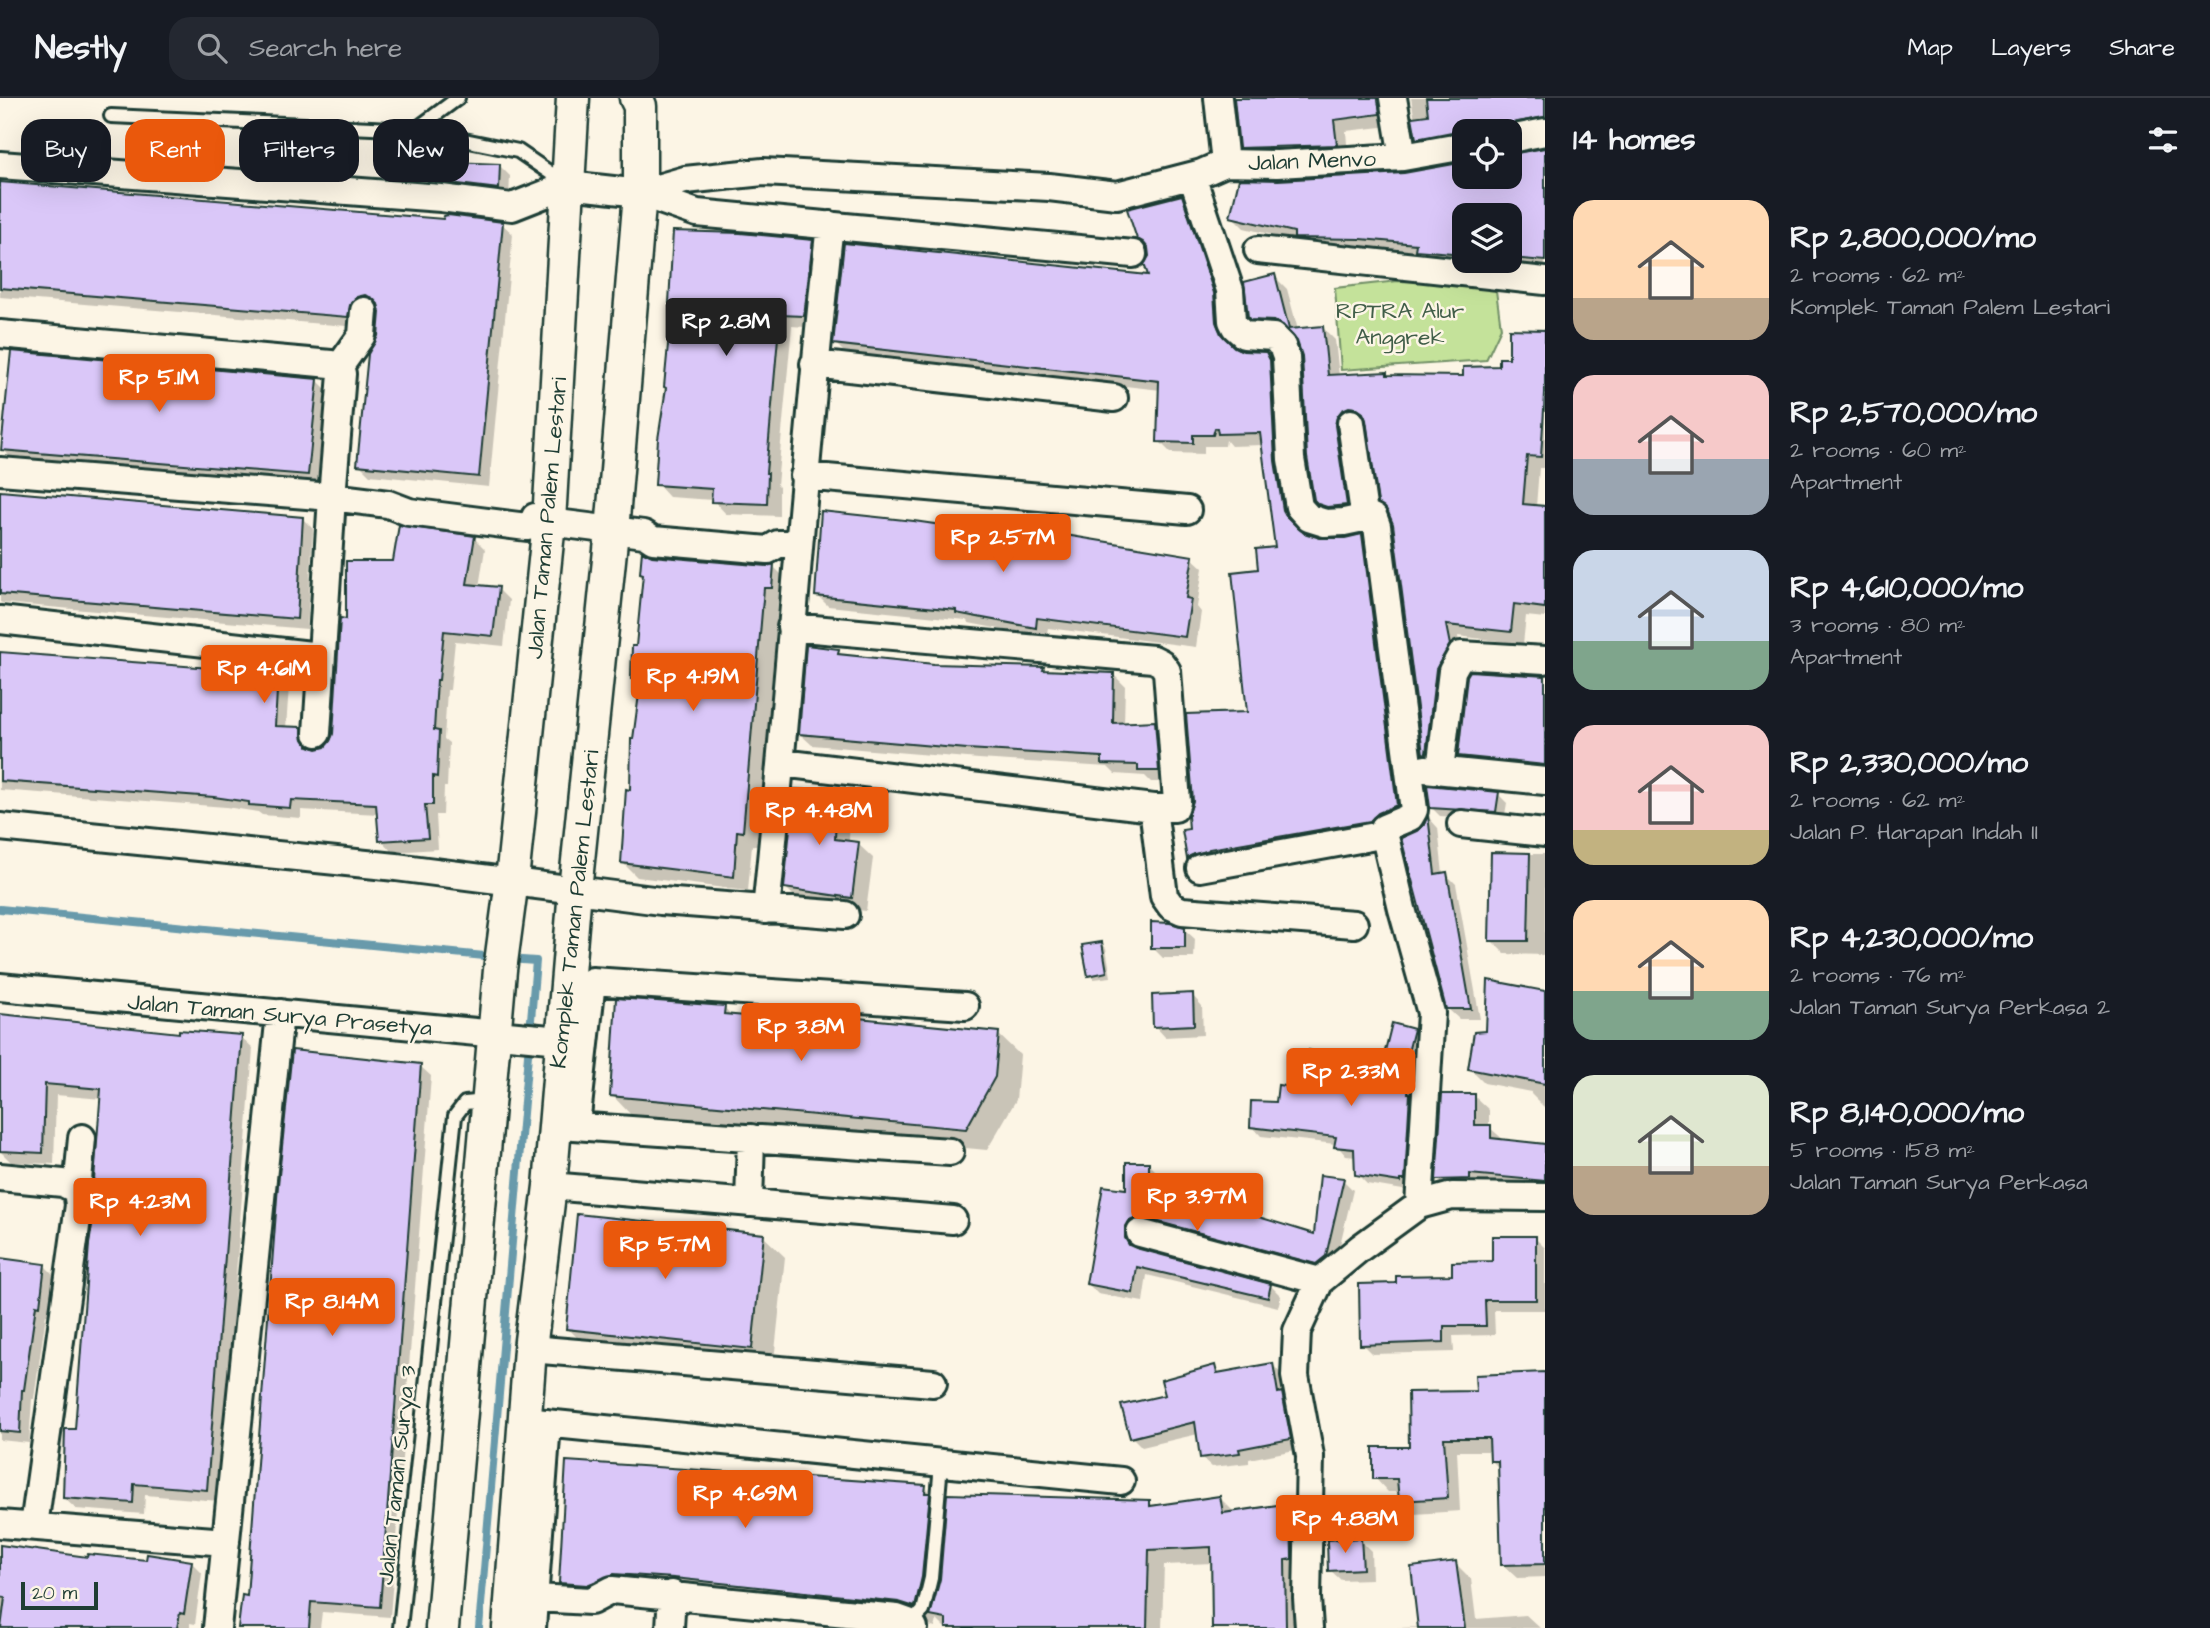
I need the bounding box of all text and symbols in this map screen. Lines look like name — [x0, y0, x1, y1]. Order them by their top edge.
search box — [169, 17, 659, 80]
text: Nestly — [35, 25, 127, 71]
icon: search — [193, 29, 231, 67]
text: Search here — [249, 30, 402, 66]
text: Map — [1908, 31, 1953, 65]
text: Layers — [1991, 31, 2071, 65]
text: Share — [2109, 31, 2175, 65]
chip: Buy — [21, 119, 111, 182]
chip: Rent — [125, 119, 225, 182]
chip: Filters — [239, 119, 359, 182]
chip: New — [373, 119, 469, 182]
map controls — [1452, 119, 1522, 273]
button: locate — [1452, 119, 1522, 189]
text: 14 homes — [1573, 119, 1696, 161]
icon: filters — [2144, 121, 2182, 159]
street label: Jalan Menvo — [1248, 143, 1376, 179]
button: layers — [1452, 203, 1522, 273]
text: Rp 2,800,000/mo — [1790, 217, 2036, 259]
icon: home — [1629, 228, 1713, 312]
text: 2 rooms · 62 m² — [1790, 259, 1965, 291]
text: Komplek Taman Palem Lestari — [1790, 291, 2110, 323]
park label: RPTRA Alur Anggrek — [1336, 295, 1465, 354]
pin: Rp 2.8M — [661, 299, 791, 358]
text: Rp 2.8M — [682, 305, 770, 337]
pin: Rp 5.1M — [94, 354, 224, 414]
text: Rp 5.1M — [119, 361, 199, 393]
street label: Jalan Taman Palem Lestari — [519, 375, 575, 660]
text: Rp 2,570,000/mo — [1790, 392, 2037, 434]
icon: home — [1629, 403, 1713, 487]
text: 2 rooms · 60 m² — [1790, 434, 1967, 466]
text: Apartment — [1790, 466, 1902, 498]
pin: Rp 2.57M — [931, 514, 1075, 574]
text: Rp 2.57M — [951, 521, 1055, 553]
text: Rp 4,610,000/mo — [1790, 567, 2023, 609]
icon: home — [1629, 578, 1713, 662]
text: 3 rooms · 80 m² — [1790, 609, 1966, 641]
text: Apartment — [1790, 641, 1902, 673]
pin: Rp 4.61M — [192, 646, 336, 705]
text: Rp 4.61M — [217, 652, 311, 684]
pin: Rp 4.19M — [621, 654, 765, 713]
text: Rp 4.19M — [647, 660, 739, 692]
text: Rp 2,330,000/mo — [1790, 742, 2028, 784]
street label: Komplek Taman Palem Lestari — [542, 748, 608, 1070]
icon: home — [1629, 753, 1713, 837]
text: 2 rooms · 62 m² — [1790, 784, 1965, 816]
pin: Rp 4.48M — [747, 788, 891, 847]
text: Rp 4.48M — [766, 794, 872, 826]
text: Jalan P. Harapan Indah II — [1790, 816, 2038, 848]
text: Rp 4,230,000/mo — [1790, 917, 2033, 959]
icon: home — [1629, 928, 1713, 1012]
text: 2 rooms · 76 m² — [1790, 959, 1966, 991]
street label: Jalan Taman Surya Prasetya — [126, 986, 434, 1045]
text: Jalan Taman Surya Perkasa 2 — [1790, 991, 2110, 1023]
pin: Rp 3.8M — [736, 1004, 866, 1063]
text: Rp 3.8M — [757, 1010, 845, 1042]
pin: Rp 2.33M — [1279, 1048, 1423, 1108]
text: Rp 2.33M — [1302, 1055, 1400, 1087]
text: Rp 8,140,000/mo — [1790, 1092, 2024, 1134]
icon: home — [1629, 1103, 1713, 1187]
text: 5 rooms · 158 m² — [1790, 1134, 1975, 1166]
text: Jalan Taman Surya Perkasa — [1790, 1166, 2088, 1198]
pin: Rp 3.97M — [1125, 1174, 1269, 1233]
pin: Rp 4.23M — [68, 1178, 212, 1238]
text: Rp 3.97M — [1147, 1180, 1247, 1212]
text: Rp 4.23M — [89, 1185, 191, 1217]
pin: Rp 5.7M — [600, 1222, 730, 1281]
text: Rp 5.7M — [619, 1228, 711, 1260]
pin: Rp 8.14M — [260, 1278, 404, 1338]
text: Rp 8.14M — [285, 1285, 379, 1317]
street label: Jalan Taman Surya 3 — [370, 1363, 425, 1587]
pin: Rp 4.69M — [673, 1470, 817, 1530]
text: Rp 4.69M — [693, 1477, 797, 1509]
pin: Rp 4.88M — [1273, 1496, 1417, 1555]
text: Rp 4.88M — [1292, 1502, 1398, 1534]
scale bar — [21, 1579, 98, 1611]
text: 20 m — [32, 1580, 77, 1607]

